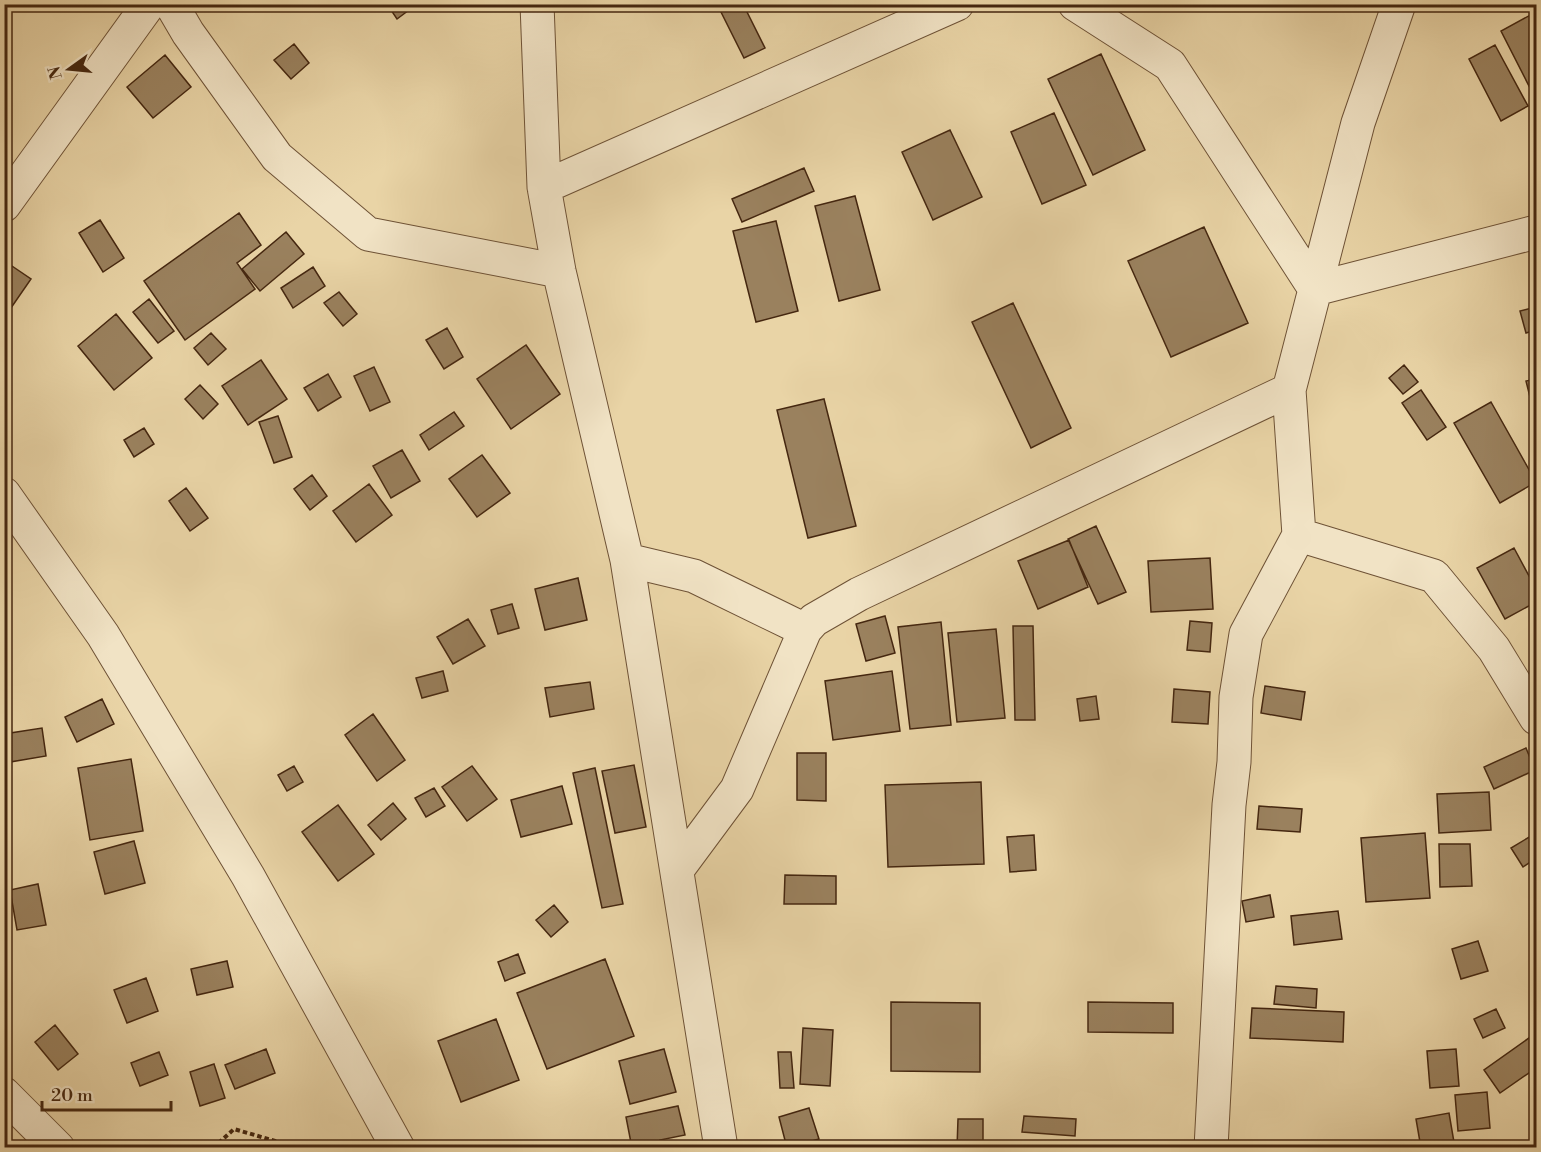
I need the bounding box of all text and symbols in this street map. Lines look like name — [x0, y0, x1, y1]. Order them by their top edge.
north arrow — [39, 39, 99, 99]
text: N — [44, 64, 67, 81]
scale bar — [42, 1074, 171, 1112]
text: 20 m — [51, 1084, 93, 1107]

